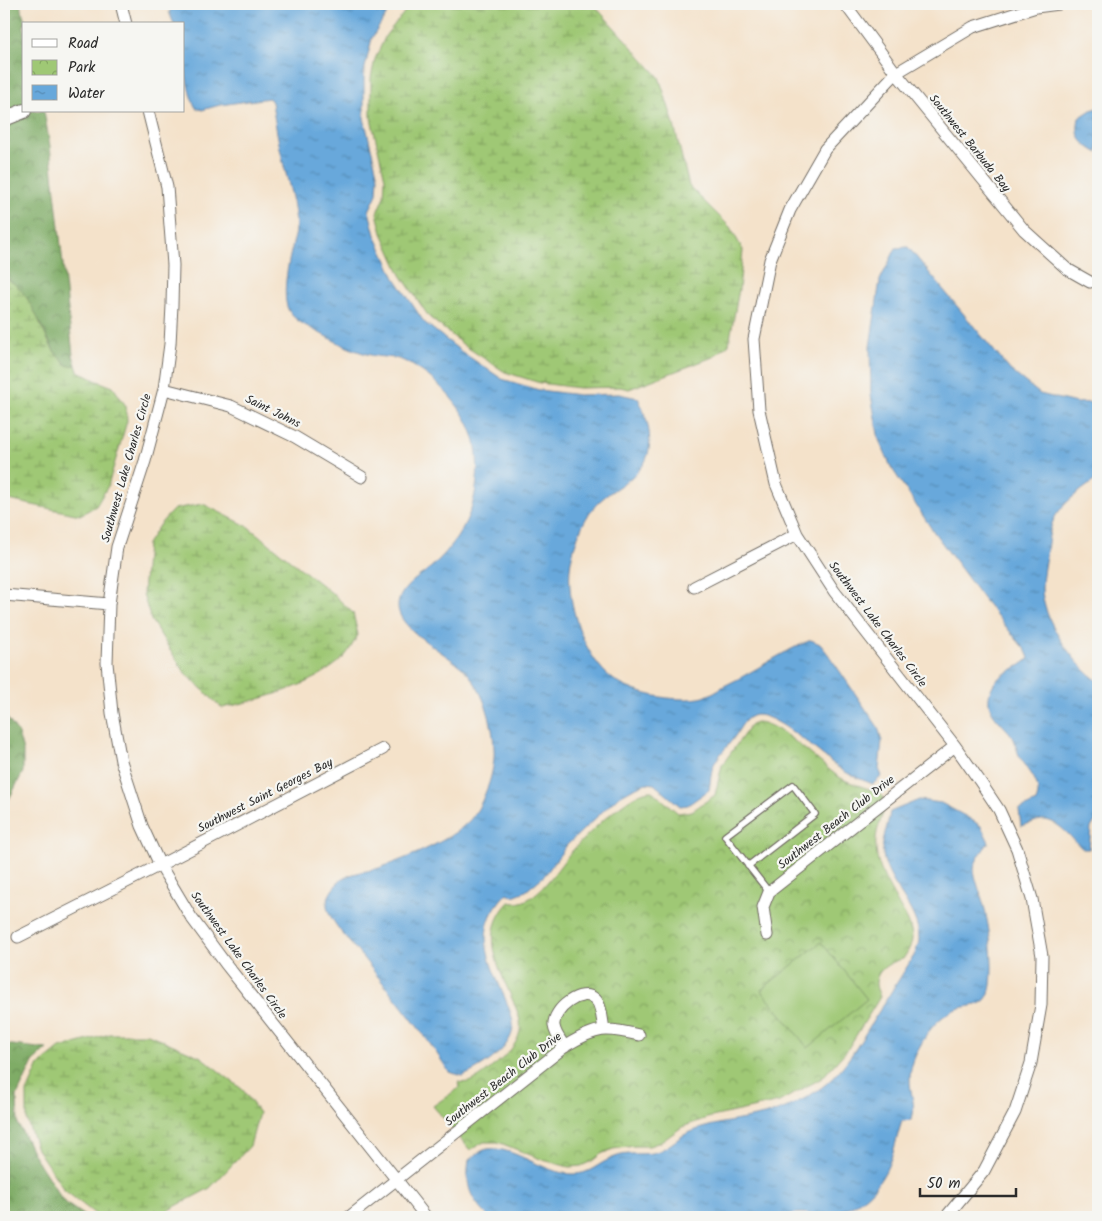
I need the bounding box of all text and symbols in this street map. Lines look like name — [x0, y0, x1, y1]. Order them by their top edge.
legend — [22, 22, 185, 112]
text: Road — [68, 32, 99, 56]
text: Park — [68, 56, 96, 80]
text: Water — [68, 82, 105, 106]
street label: Southwest Barbuda Bay — [924, 90, 1015, 197]
street label: Saint Johns — [242, 390, 304, 433]
street label: Southwest Lake Charles Circle — [96, 391, 157, 545]
street label: Southwest Lake Charles Circle — [824, 557, 932, 692]
street label: Southwest Saint Georges Bay — [194, 753, 336, 838]
street label: Southwest Beach Club Drive — [774, 770, 899, 874]
street label: Southwest Lake Charles Circle — [186, 887, 292, 1024]
street label: Southwest Beach Club Drive — [441, 1027, 566, 1131]
scale bar — [920, 1166, 1016, 1198]
text: 50 m — [927, 1172, 961, 1196]

